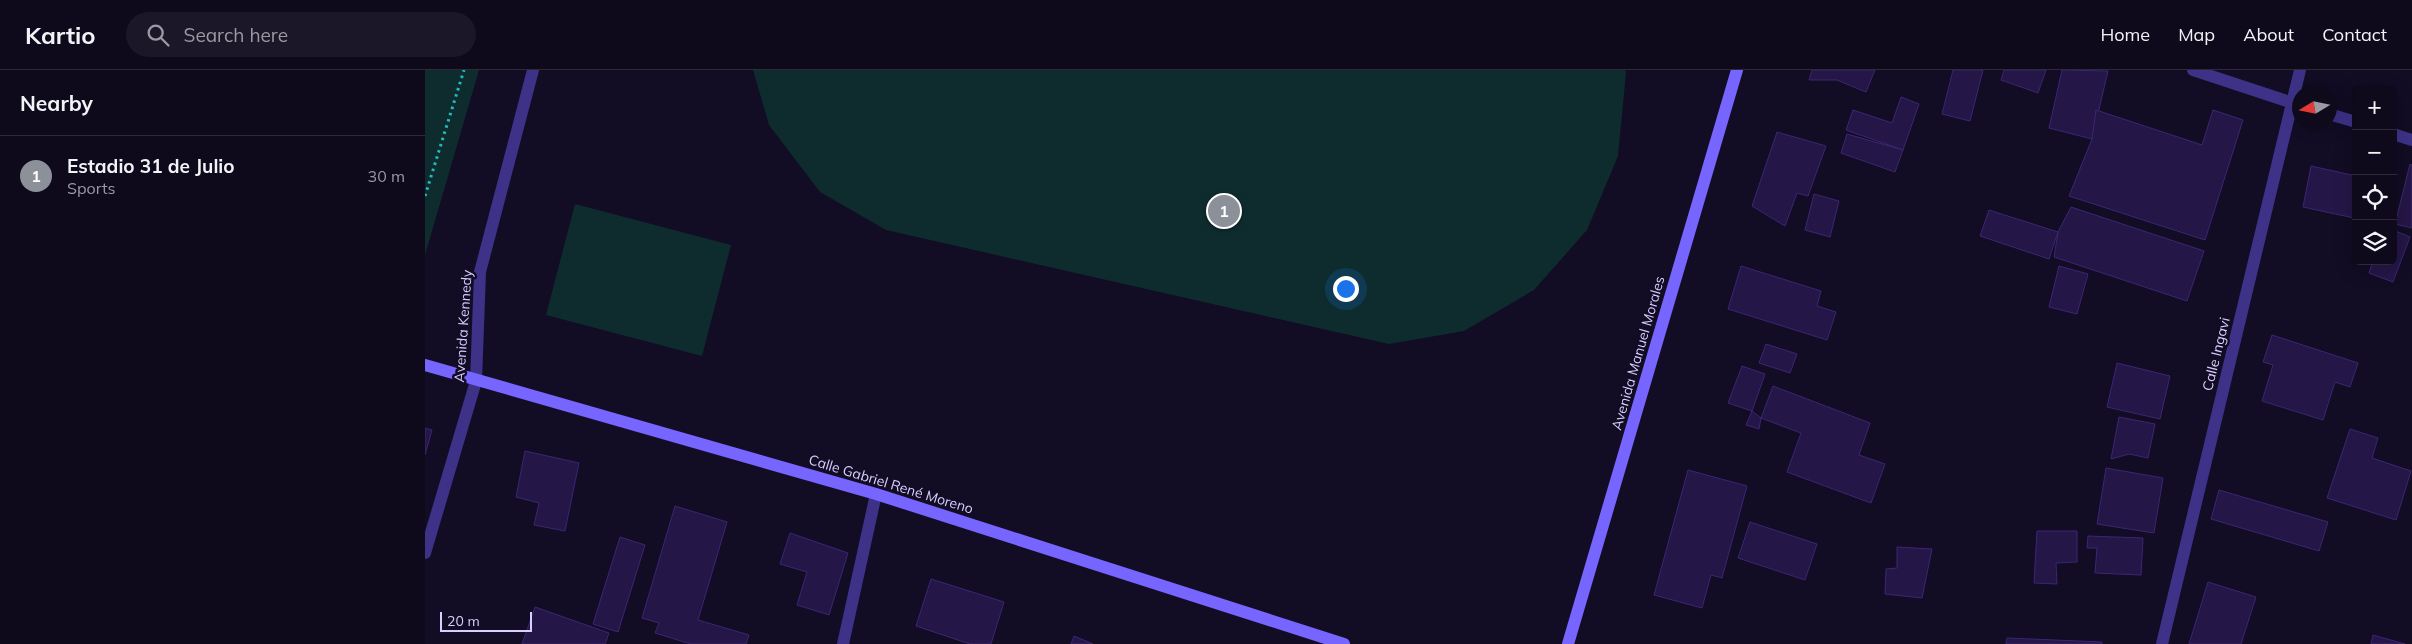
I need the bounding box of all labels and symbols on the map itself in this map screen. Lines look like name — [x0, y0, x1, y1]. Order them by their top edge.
north arrow — [2292, 85, 2337, 130]
pin: 1 — [1208, 192, 1240, 230]
street label: Avenida Kennedy — [450, 268, 476, 383]
street label: Avenida Manuel Morales — [1607, 274, 1669, 432]
your location — [1333, 276, 1359, 302]
street label: Calle Ingavi — [2198, 315, 2234, 393]
street label: Calle Gabriel René Moreno — [807, 450, 975, 518]
scale bar — [440, 609, 533, 632]

